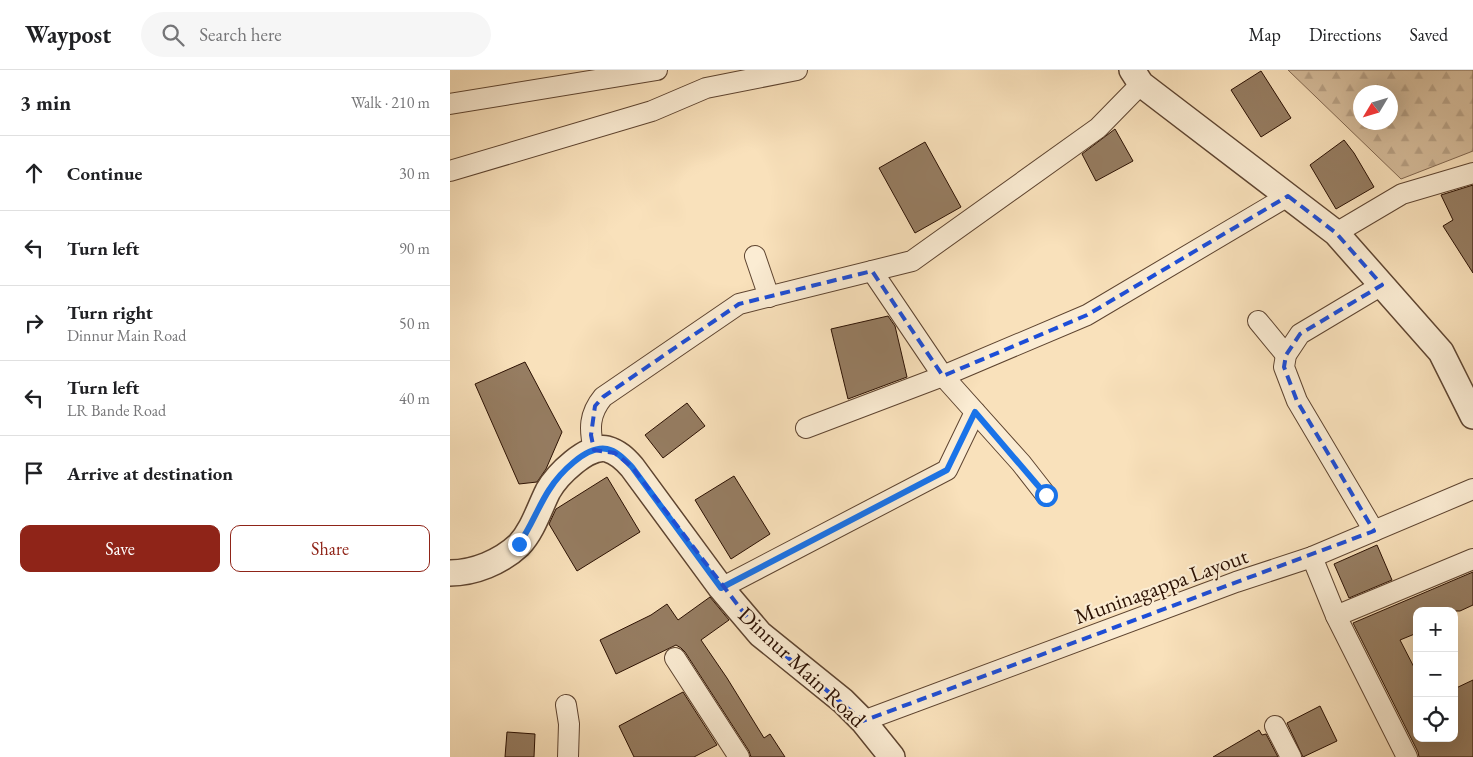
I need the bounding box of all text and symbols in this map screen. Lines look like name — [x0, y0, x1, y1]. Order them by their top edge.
search box — [141, 12, 491, 57]
text: Waypost — [25, 19, 111, 50]
icon: search — [159, 21, 187, 49]
text: Search here — [199, 22, 282, 47]
text: Map — [1249, 23, 1281, 46]
text: Directions — [1309, 23, 1381, 46]
text: Saved — [1409, 23, 1448, 46]
north arrow — [1353, 85, 1398, 130]
text: 3 min — [20, 89, 71, 116]
text: Walk · 210 m — [351, 92, 430, 113]
icon: ahead — [20, 159, 48, 187]
text: Continue — [67, 161, 142, 186]
text: 30 m — [399, 163, 430, 184]
icon: left — [20, 234, 48, 262]
text: Turn left — [67, 236, 139, 261]
text: 90 m — [399, 238, 430, 259]
text: Turn right — [67, 300, 153, 325]
icon: right — [20, 309, 48, 337]
text: 50 m — [399, 313, 430, 334]
text: Dinnur Main Road — [67, 325, 186, 346]
text: Turn left — [67, 375, 139, 400]
icon: left — [20, 384, 48, 412]
text: 40 m — [399, 388, 430, 409]
text: LR Bande Road — [67, 400, 166, 421]
icon: arrive — [20, 459, 48, 487]
text: Arrive at destination — [67, 461, 233, 486]
route start — [1035, 484, 1058, 507]
button: Save — [20, 525, 220, 572]
button: Share — [230, 525, 430, 572]
route end — [508, 533, 531, 556]
street label: Muninagappa Layout — [1070, 541, 1252, 631]
street label: Dinnur Main Road — [732, 600, 873, 734]
map controls — [1413, 607, 1458, 742]
button: + — [1413, 607, 1458, 652]
button: − — [1413, 652, 1458, 697]
button: locate — [1413, 697, 1458, 742]

